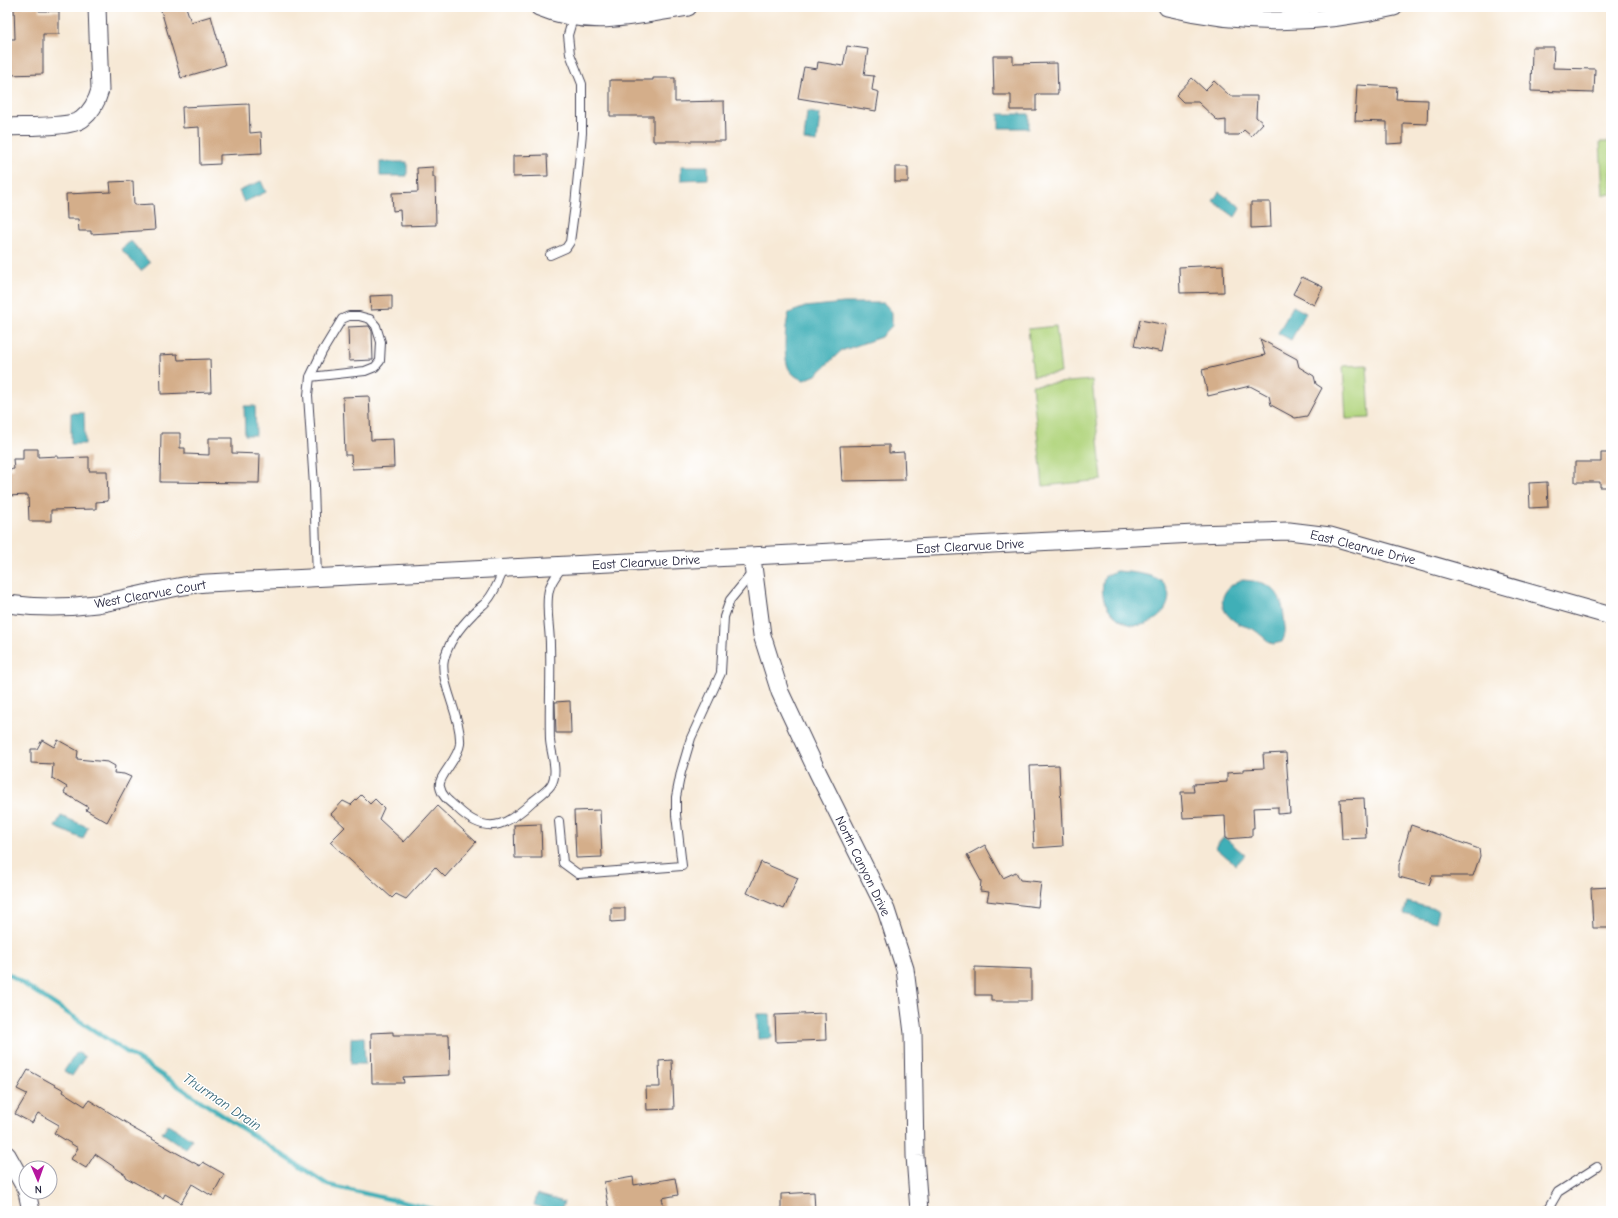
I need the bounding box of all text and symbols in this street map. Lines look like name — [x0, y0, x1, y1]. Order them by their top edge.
street label: East Clearvue Drive — [1309, 527, 1418, 567]
street label: East Clearvue Drive — [916, 536, 1025, 556]
street label: East Clearvue Drive — [592, 552, 701, 572]
street label: West Clearvue Court — [93, 577, 208, 611]
street label: North Canyon Drive — [832, 814, 894, 919]
water label: Thurman Drain — [180, 1070, 265, 1135]
north arrow — [18, 1160, 58, 1200]
text: N — [35, 1183, 42, 1196]

